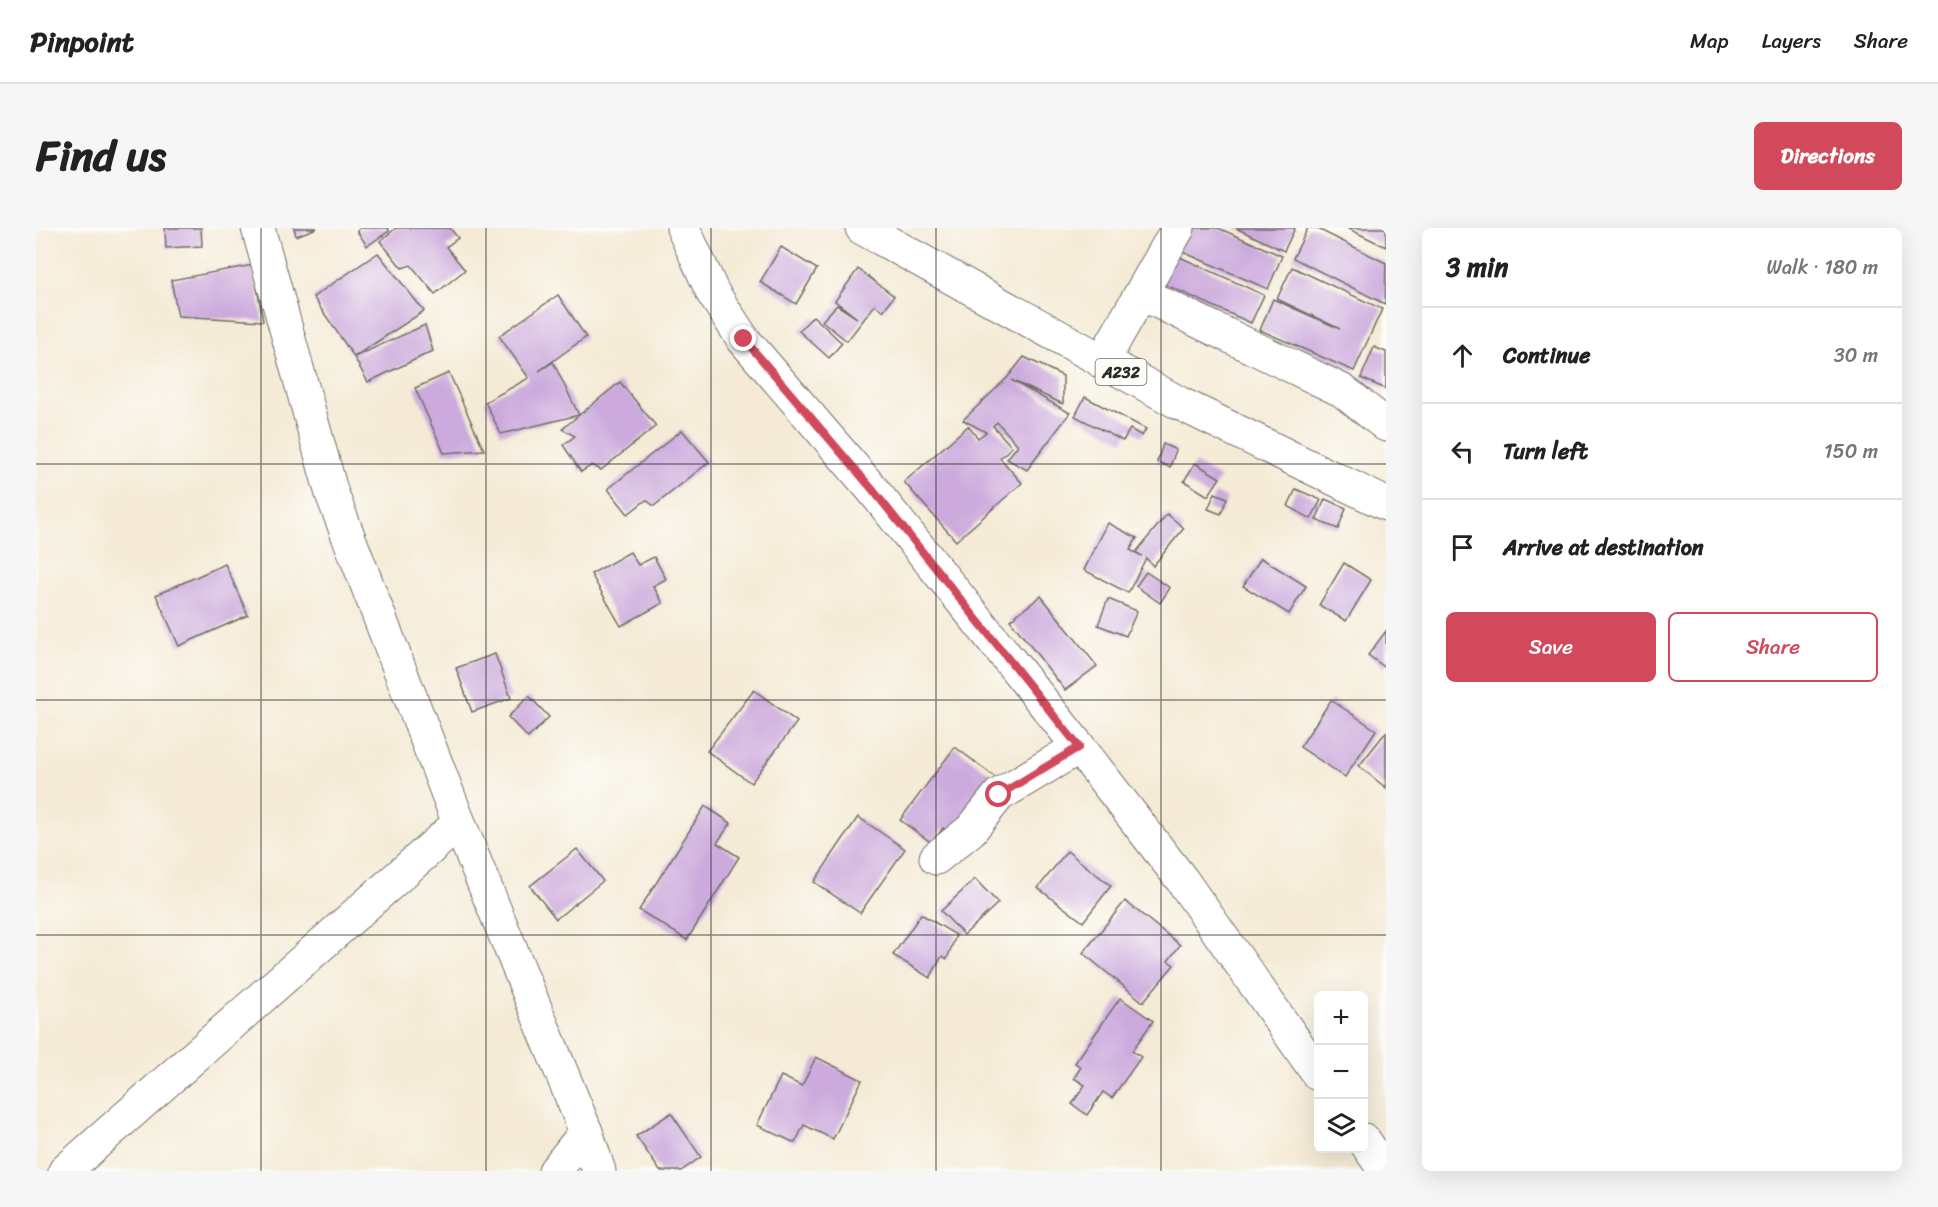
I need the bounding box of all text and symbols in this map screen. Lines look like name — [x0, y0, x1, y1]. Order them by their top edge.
text: Pinpoint — [30, 17, 134, 66]
text: Map — [1690, 22, 1729, 60]
text: Layers — [1762, 22, 1821, 60]
text: Share — [1854, 22, 1908, 60]
text: Find us — [36, 119, 166, 193]
button: Directions — [1754, 122, 1902, 190]
text: 3 min — [1446, 244, 1508, 290]
text: Walk · 180 m — [1767, 250, 1878, 285]
route end — [730, 325, 756, 351]
text: Continue — [1503, 336, 1591, 375]
text: 30 m — [1834, 338, 1878, 373]
icon: ahead — [1446, 339, 1479, 372]
road number: A232 — [1096, 359, 1146, 385]
text: Turn left — [1503, 432, 1588, 471]
text: 150 m — [1824, 434, 1878, 469]
icon: left — [1446, 435, 1479, 468]
text: Arrive at destination — [1503, 528, 1704, 567]
icon: arrive — [1446, 531, 1479, 564]
button: Save — [1446, 612, 1656, 682]
button: Share — [1668, 612, 1878, 682]
route start — [985, 781, 1011, 807]
map controls — [1314, 991, 1368, 1153]
button: + — [1314, 991, 1368, 1045]
button: − — [1314, 1045, 1368, 1099]
button: layers — [1314, 1099, 1368, 1153]

